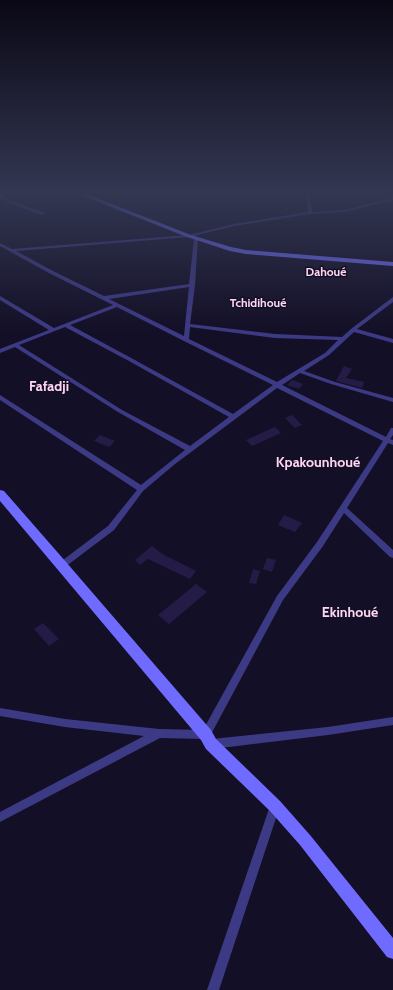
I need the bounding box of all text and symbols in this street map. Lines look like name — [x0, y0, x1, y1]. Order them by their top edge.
district label: Dahoué — [306, 265, 346, 279]
district label: Tchidihoué — [230, 296, 286, 310]
district label: Fafadji — [29, 379, 69, 395]
district label: Kpakounhoué — [276, 455, 360, 471]
district label: Ekinhoué — [322, 605, 378, 621]

